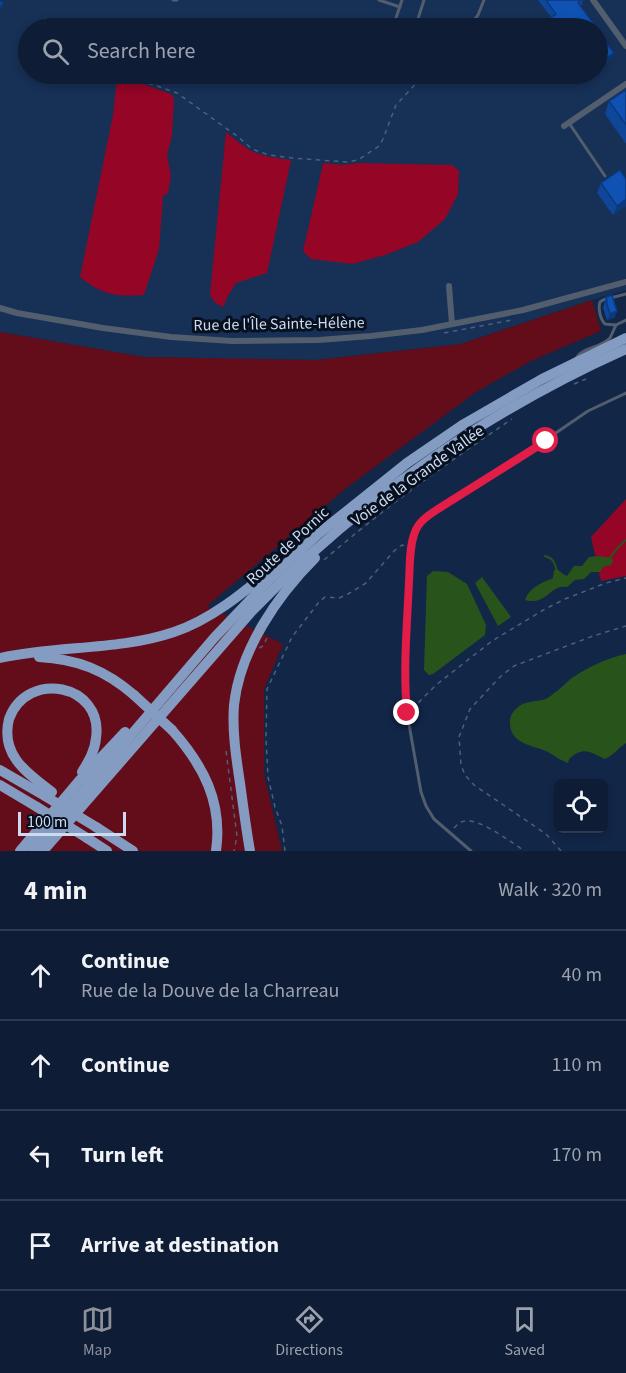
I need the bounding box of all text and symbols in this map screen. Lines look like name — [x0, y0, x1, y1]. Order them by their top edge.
search box — [18, 18, 608, 84]
icon: search — [39, 35, 72, 68]
text: Search here — [87, 35, 195, 67]
street label: Rue de l'Île Sainte-Hélène — [193, 312, 365, 336]
street label: Voie de la Grande Vallée — [347, 420, 488, 531]
route start — [532, 427, 558, 453]
street label: Route de Pornic — [242, 502, 334, 590]
route end — [393, 699, 419, 725]
map controls — [554, 779, 608, 833]
button: locate — [554, 779, 608, 833]
scale bar — [18, 809, 126, 836]
text: 100 m — [27, 811, 67, 833]
text: 4 min — [24, 872, 87, 909]
text: Walk · 320 m — [498, 876, 602, 904]
text: Continue — [81, 945, 170, 977]
icon: ahead — [24, 959, 57, 992]
text: 40 m — [562, 961, 602, 989]
text: Rue de la Douve de la Charreau — [81, 977, 339, 1005]
icon: ahead — [24, 1049, 57, 1082]
text: Continue — [81, 1049, 170, 1081]
text: 110 m — [552, 1051, 602, 1079]
icon: left — [24, 1139, 57, 1172]
text: Turn left — [81, 1139, 163, 1171]
text: 170 m — [552, 1141, 602, 1169]
icon: arrive — [24, 1229, 57, 1262]
text: Arrive at destination — [81, 1229, 279, 1261]
tab: Map — [81, 1303, 114, 1361]
tab: Directions — [275, 1303, 343, 1361]
tab: Saved — [504, 1303, 545, 1361]

